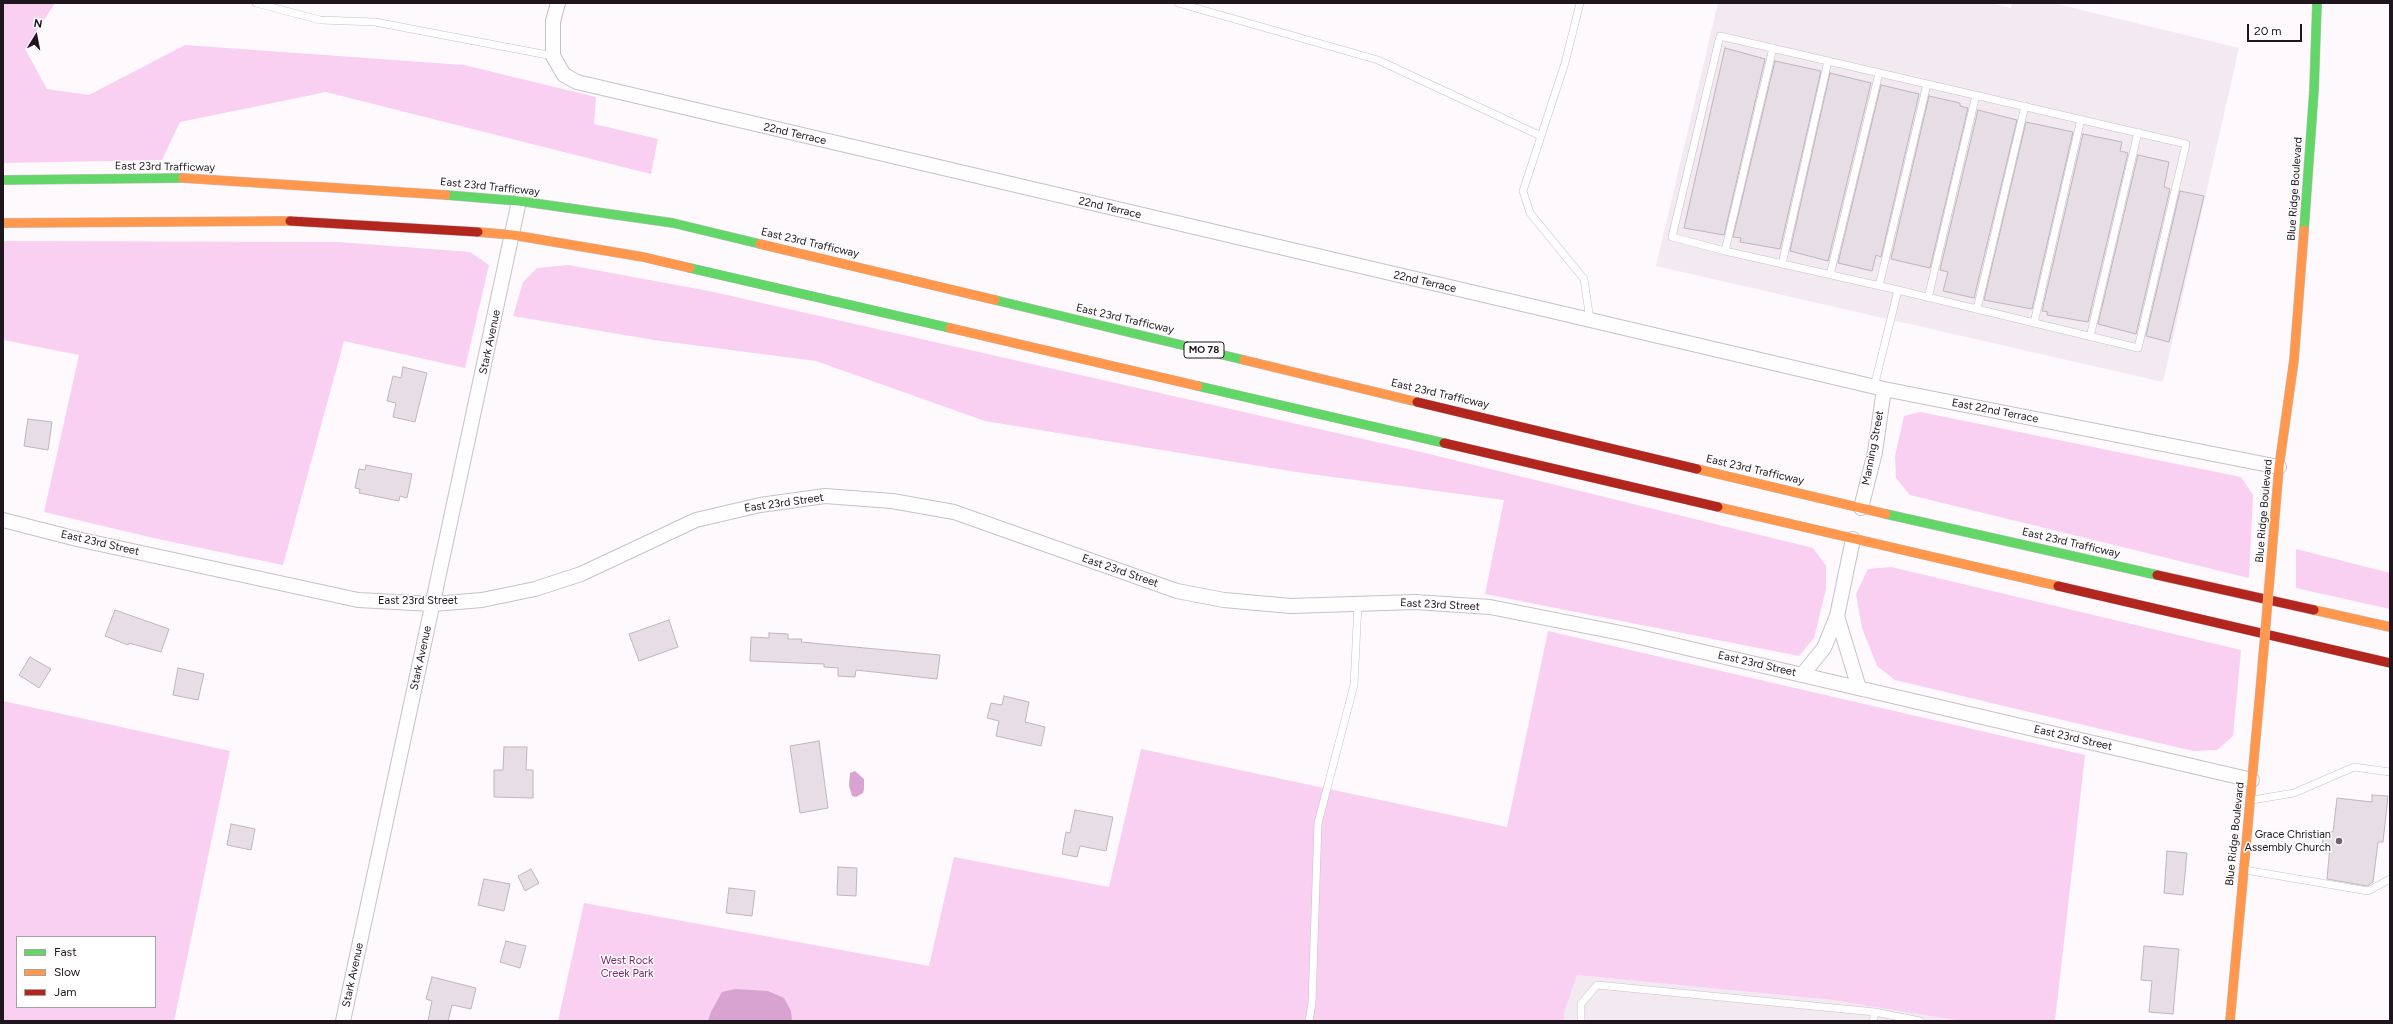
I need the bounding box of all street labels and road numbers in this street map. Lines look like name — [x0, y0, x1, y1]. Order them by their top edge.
street label: 22nd Terrace — [762, 120, 828, 148]
street label: Blue Ridge Boulevard — [2285, 137, 2305, 241]
street label: East 23rd Trafficway — [115, 160, 215, 174]
street label: East 23rd Trafficway — [439, 175, 541, 199]
street label: 22nd Terrace — [1077, 194, 1143, 222]
street label: East 23rd Trafficway — [760, 225, 860, 261]
street label: 22nd Terrace — [1392, 268, 1458, 296]
street label: East 23rd Trafficway — [1075, 301, 1175, 337]
street label: Stark Avenue — [477, 309, 503, 375]
road number: MO 78 — [1184, 342, 1224, 358]
street label: East 23rd Trafficway — [1390, 376, 1490, 412]
street label: East 22nd Terrace — [1950, 396, 2040, 426]
street label: Manning Street — [1859, 410, 1887, 486]
street label: East 23rd Trafficway — [1705, 452, 1805, 488]
street label: Blue Ridge Boulevard — [2253, 459, 2275, 563]
street label: East 23rd Street — [744, 491, 824, 515]
street label: East 23rd Trafficway — [2021, 525, 2121, 561]
street label: East 23rd Street — [60, 528, 140, 558]
street label: East 23rd Street — [1080, 552, 1160, 590]
street label: East 23rd Street — [378, 594, 458, 608]
street label: East 23rd Street — [1400, 596, 1480, 614]
street label: Stark Avenue — [408, 625, 434, 691]
street label: East 23rd Street — [1717, 649, 1797, 679]
street label: East 23rd Street — [2033, 723, 2113, 753]
street label: Blue Ridge Boulevard — [2223, 782, 2247, 886]
street label: Stark Avenue — [340, 942, 366, 1008]

